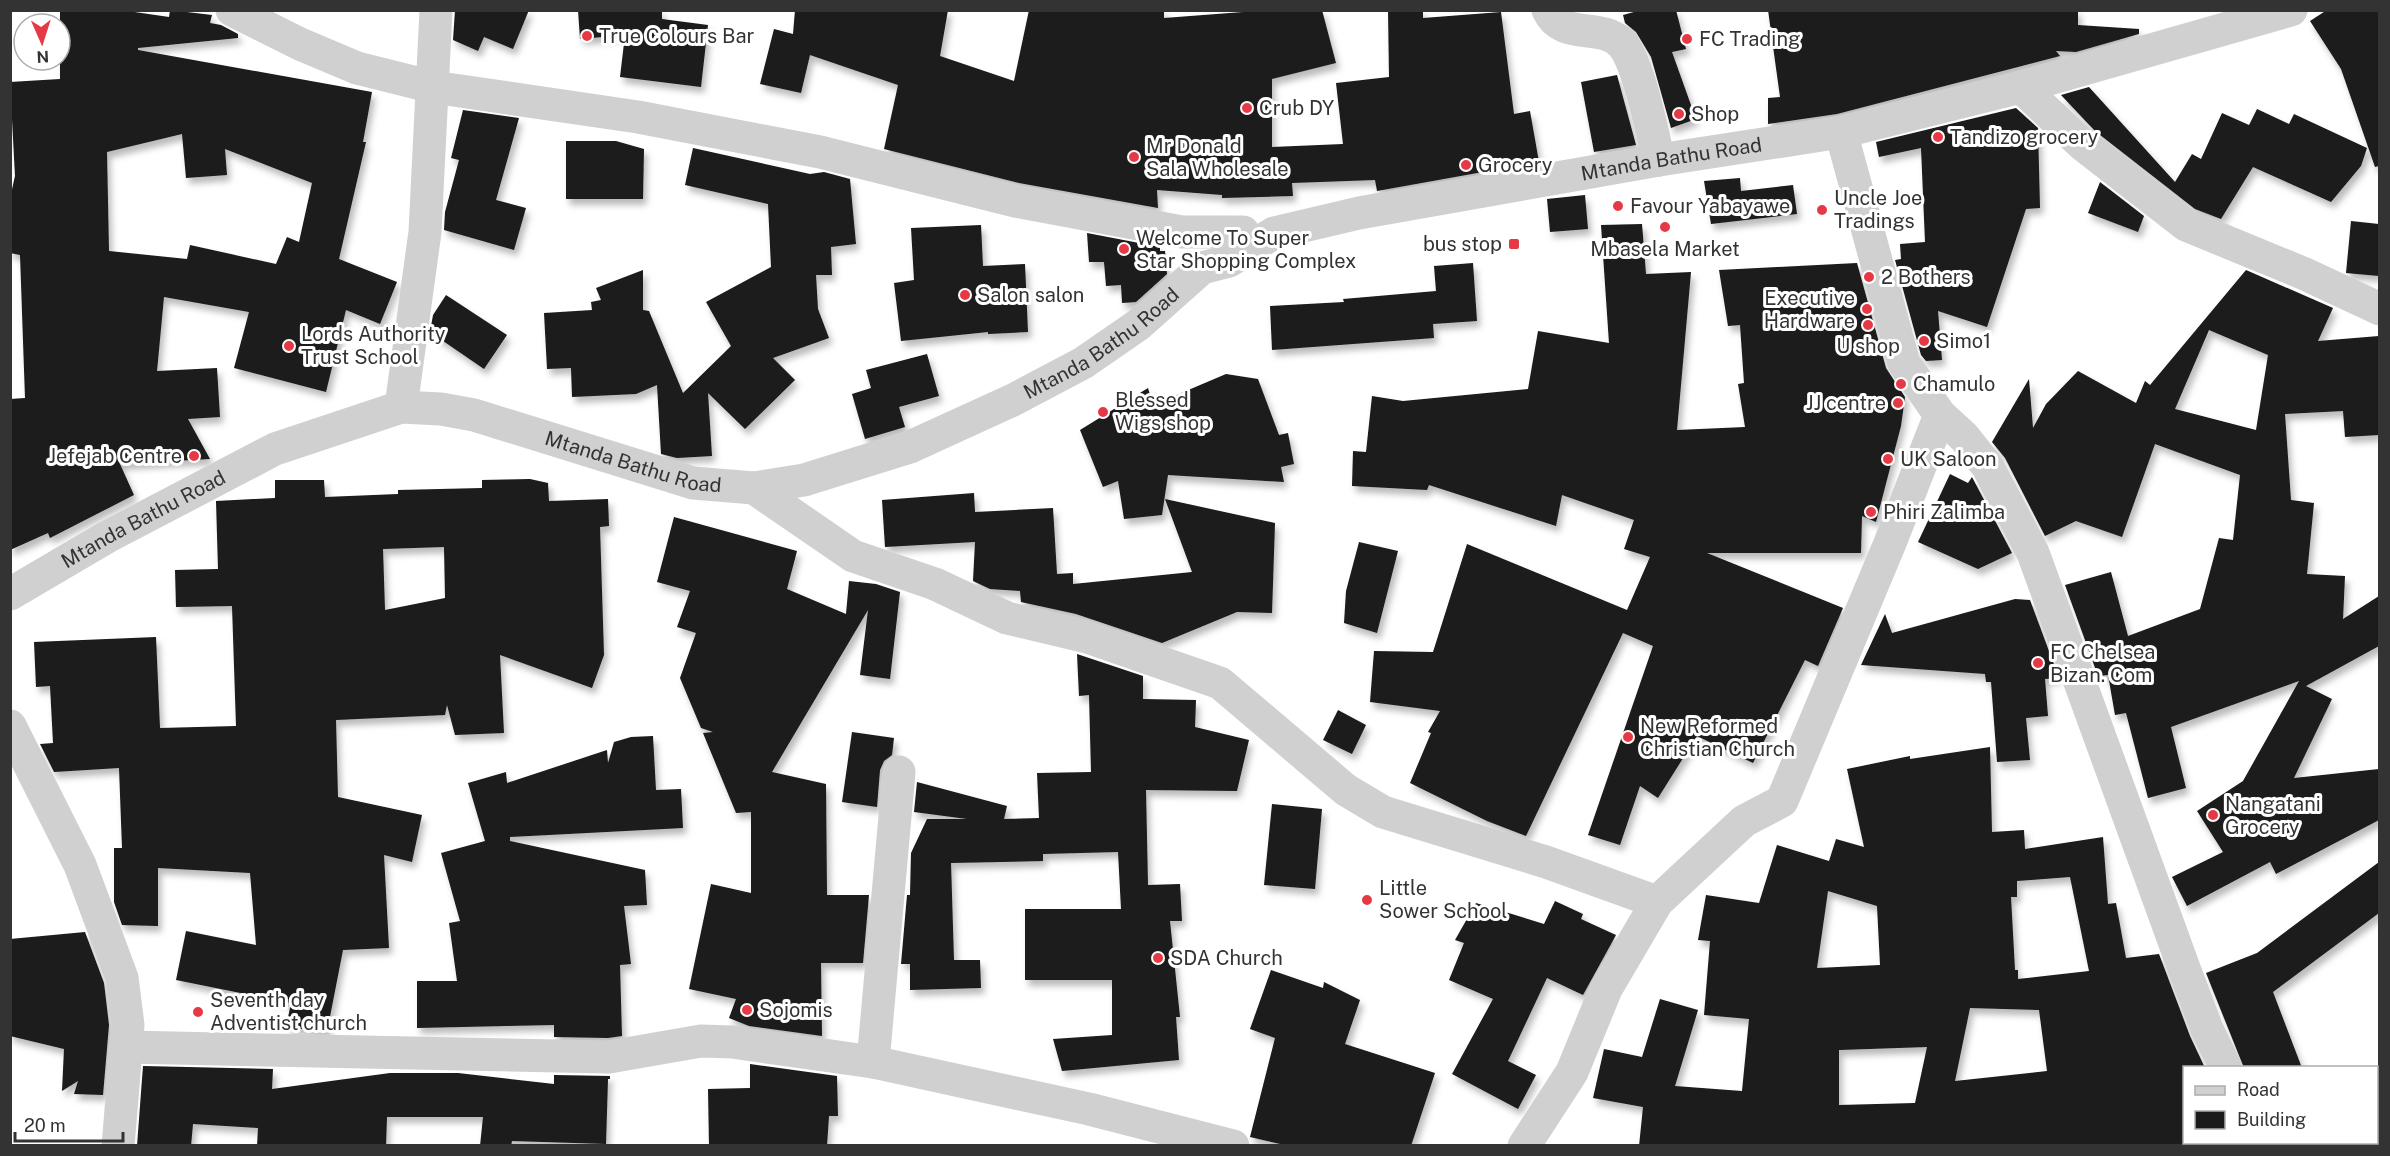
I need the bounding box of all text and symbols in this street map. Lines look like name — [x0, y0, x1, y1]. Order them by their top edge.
north arrow — [12, 12, 72, 72]
place label: True Colours Bar — [599, 24, 754, 48]
place label: FC Trading — [1699, 27, 1800, 51]
marker: True Colours Bar — [580, 29, 594, 43]
marker: FC Trading — [1680, 32, 1694, 46]
text: N — [36, 47, 50, 66]
place label: Crub DY — [1259, 96, 1334, 120]
marker: Crub DY — [1240, 101, 1254, 115]
place label: Shop — [1691, 102, 1739, 126]
marker: Shop — [1672, 107, 1686, 121]
place label: Tandizo grocery — [1950, 125, 2099, 149]
marker: Tandizo grocery — [1931, 130, 1945, 144]
street label: Mtanda Bathu Road — [1579, 132, 1764, 186]
place label: Mr Donald Sala Wholesale — [1146, 134, 1289, 181]
marker: Mr Donald Sala Wholesale — [1127, 150, 1141, 164]
place label: Grocery — [1478, 153, 1553, 177]
marker: Grocery — [1459, 158, 1473, 172]
place label: Uncle Joe Tradings — [1834, 186, 1922, 233]
place label: Favour Yabayawe — [1630, 194, 1790, 218]
marker: Favour Yabayawe — [1611, 199, 1625, 213]
marker: Uncle Joe Tradings — [1815, 203, 1829, 217]
marker: Mbasela Market — [1658, 220, 1672, 234]
place label: Welcome To Super Star Shopping Complex — [1136, 226, 1356, 273]
place label: bus stop — [1423, 232, 1502, 256]
marker: bus stop — [1507, 237, 1521, 251]
place label: Mbasela Market — [1590, 237, 1740, 261]
marker: Welcome To Super Star Shopping Complex — [1117, 242, 1131, 256]
place label: 2 Bothers — [1881, 265, 1971, 289]
marker: 2 Bothers — [1862, 270, 1876, 284]
street label: Mtanda Bathu Road — [1019, 282, 1184, 404]
place label: Salon salon — [977, 283, 1084, 307]
place label: Executive Hardware — [1764, 286, 1855, 333]
marker: Salon salon — [958, 288, 972, 302]
marker: Executive Hardware — [1860, 302, 1874, 316]
marker: U shop — [1861, 318, 1875, 332]
place label: Lords Authority Trust School — [301, 322, 446, 369]
place label: Simo1 — [1936, 329, 1991, 353]
place label: U shop — [1836, 334, 1900, 358]
marker: Simo1 — [1917, 334, 1931, 348]
marker: Lords Authority Trust School — [282, 339, 296, 353]
place label: Chamulo — [1913, 372, 1995, 396]
marker: Chamulo — [1894, 377, 1908, 391]
place label: Blessed Wigs shop — [1115, 388, 1211, 435]
place label: JJ centre — [1806, 391, 1886, 415]
marker: JJ centre — [1891, 396, 1905, 410]
marker: Blessed Wigs shop — [1096, 405, 1110, 419]
street label: Mtanda Bathu Road — [542, 426, 723, 497]
place label: Jefejab Centre — [48, 444, 182, 468]
place label: UK Saloon — [1900, 447, 1997, 471]
marker: Jefejab Centre — [187, 449, 201, 463]
marker: UK Saloon — [1881, 452, 1895, 466]
street label: Mtanda Bathu Road — [57, 465, 230, 573]
place label: Phiri Zalimba — [1883, 500, 2005, 524]
marker: Phiri Zalimba — [1864, 505, 1878, 519]
place label: FC Chelsea Bizan. Com — [2050, 640, 2155, 687]
marker: FC Chelsea Bizan. Com — [2031, 656, 2045, 670]
place label: New Reformed Christian Church — [1640, 714, 1795, 761]
marker: New Reformed Christian Church — [1621, 730, 1635, 744]
place label: Nangatani Grocery — [2225, 792, 2321, 839]
marker: Nangatani Grocery — [2206, 808, 2220, 822]
place label: Little Sower School — [1379, 876, 1507, 923]
marker: Little Sower School — [1360, 893, 1374, 907]
place label: SDA Church — [1170, 946, 1283, 970]
marker: SDA Church — [1151, 951, 1165, 965]
place label: Seventh day Adventist church — [210, 988, 367, 1035]
place label: Sojomis — [759, 998, 833, 1022]
marker: Sojomis — [740, 1003, 754, 1017]
marker: Seventh day Adventist church — [191, 1005, 205, 1019]
legend — [2183, 1066, 2378, 1144]
text: Road — [2237, 1079, 2280, 1100]
scale bar — [15, 1105, 123, 1143]
text: Building — [2237, 1109, 2306, 1130]
text: 20 m — [24, 1115, 66, 1136]

